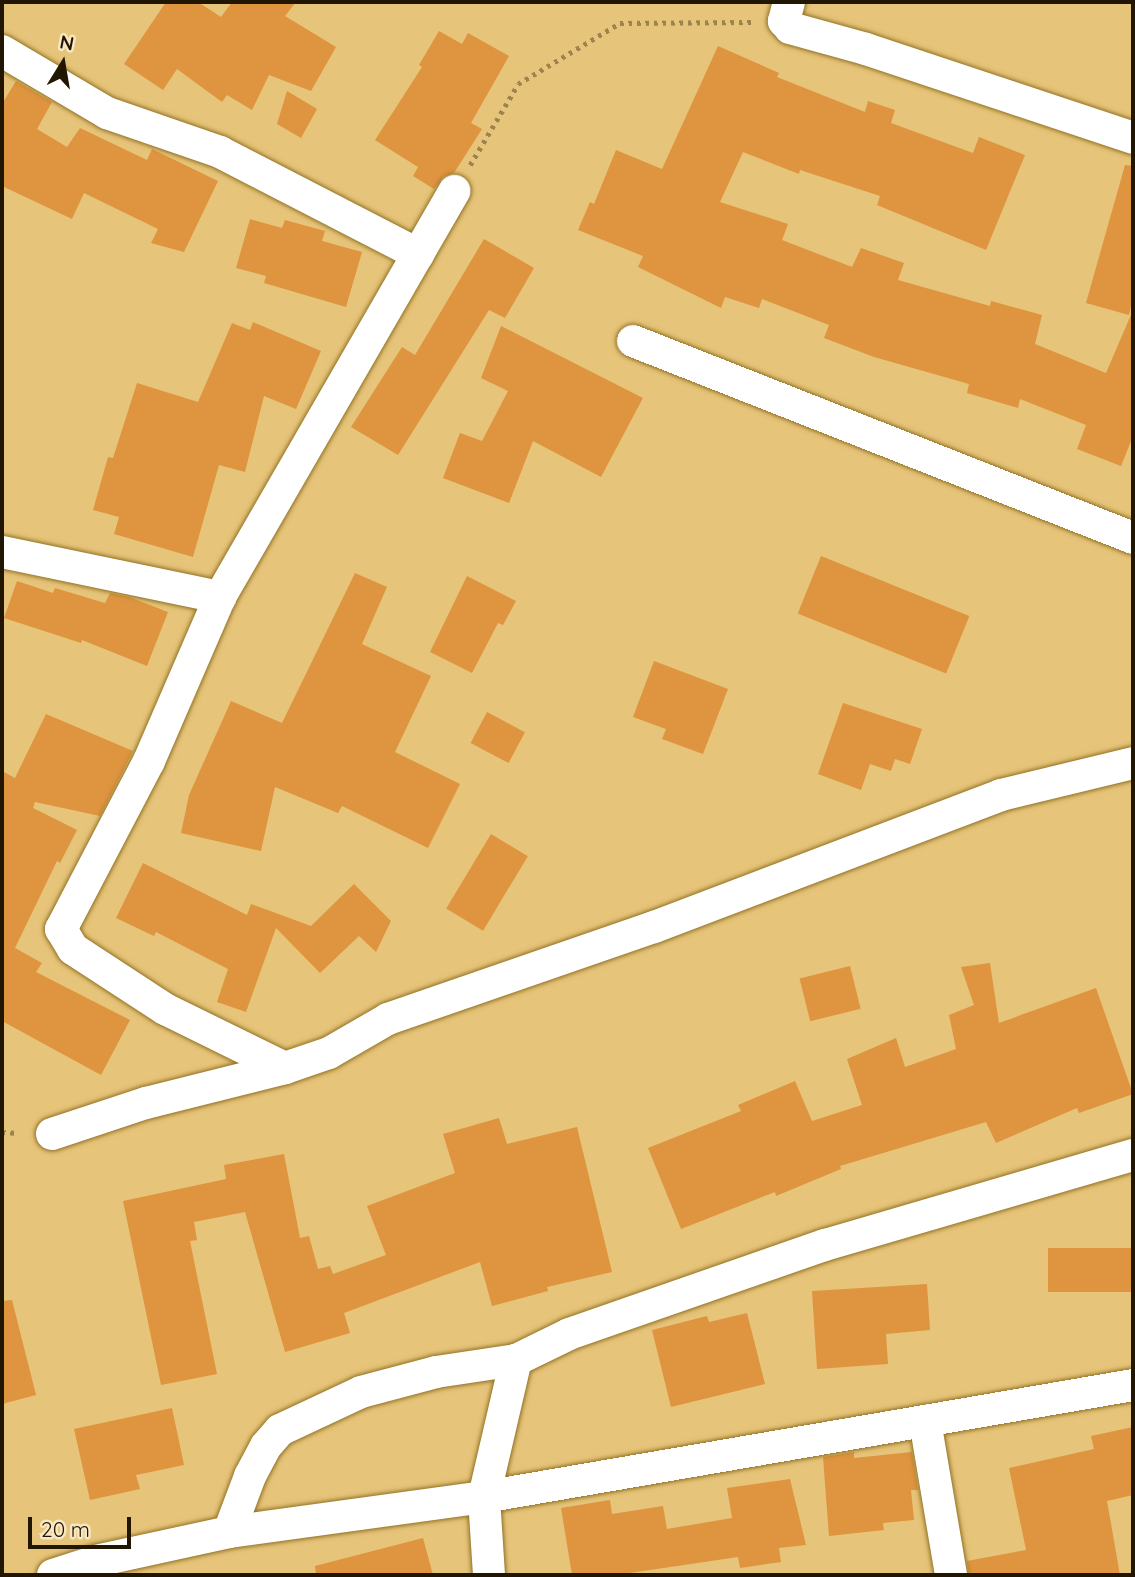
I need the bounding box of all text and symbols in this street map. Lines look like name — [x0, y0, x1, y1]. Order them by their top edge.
north arrow — [28, 28, 98, 98]
text: N — [58, 29, 76, 55]
scale bar — [32, 1504, 135, 1548]
text: 20 m — [41, 1516, 90, 1542]

